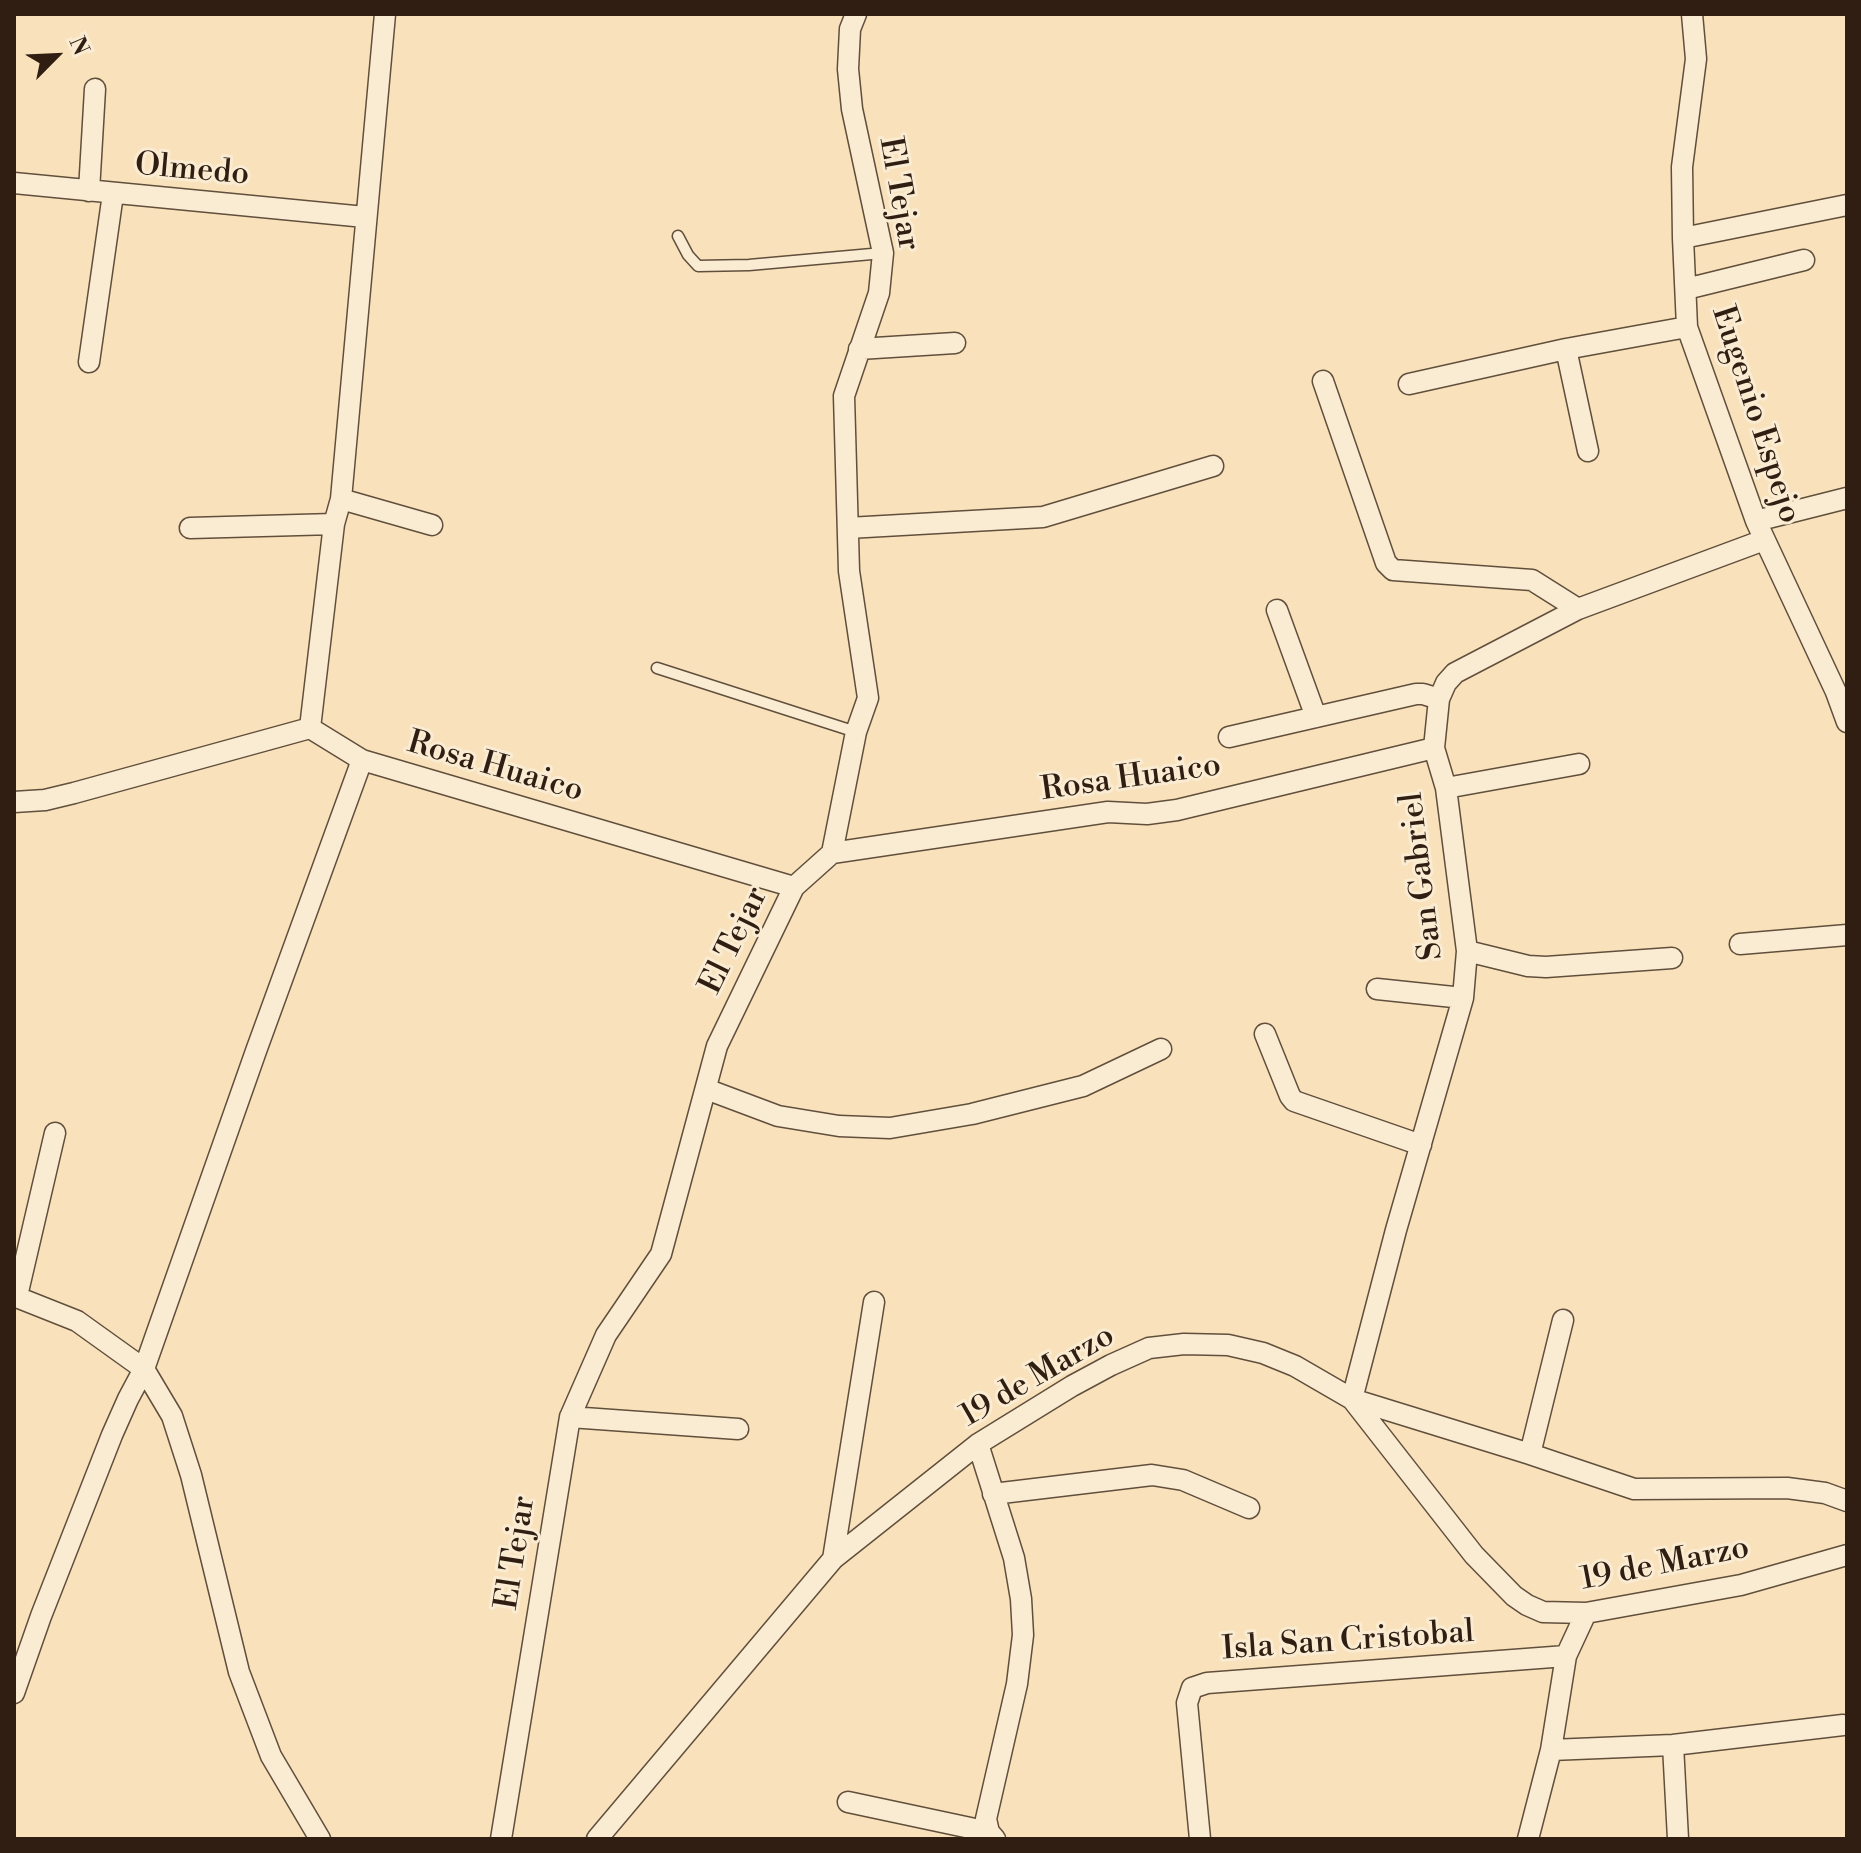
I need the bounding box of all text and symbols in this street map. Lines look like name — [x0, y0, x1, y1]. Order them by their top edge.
north arrow — [16, 16, 96, 96]
text: N — [63, 33, 94, 59]
street label: El Tejar — [869, 134, 927, 254]
street label: Olmedo — [133, 147, 251, 195]
street label: Eugenio Espejo — [1702, 301, 1808, 529]
street label: Rosa Huaico — [403, 725, 587, 811]
street label: Rosa Huaico — [1039, 747, 1223, 811]
street label: San Gabriel — [1394, 790, 1452, 962]
street label: El Tejar — [693, 881, 777, 1001]
street label: 19 de Marzo — [954, 1318, 1122, 1436]
street label: El Tejar — [489, 1493, 545, 1613]
street label: 19 de Marzo — [1577, 1530, 1753, 1600]
street label: Isla San Cristobal — [1221, 1614, 1475, 1670]

